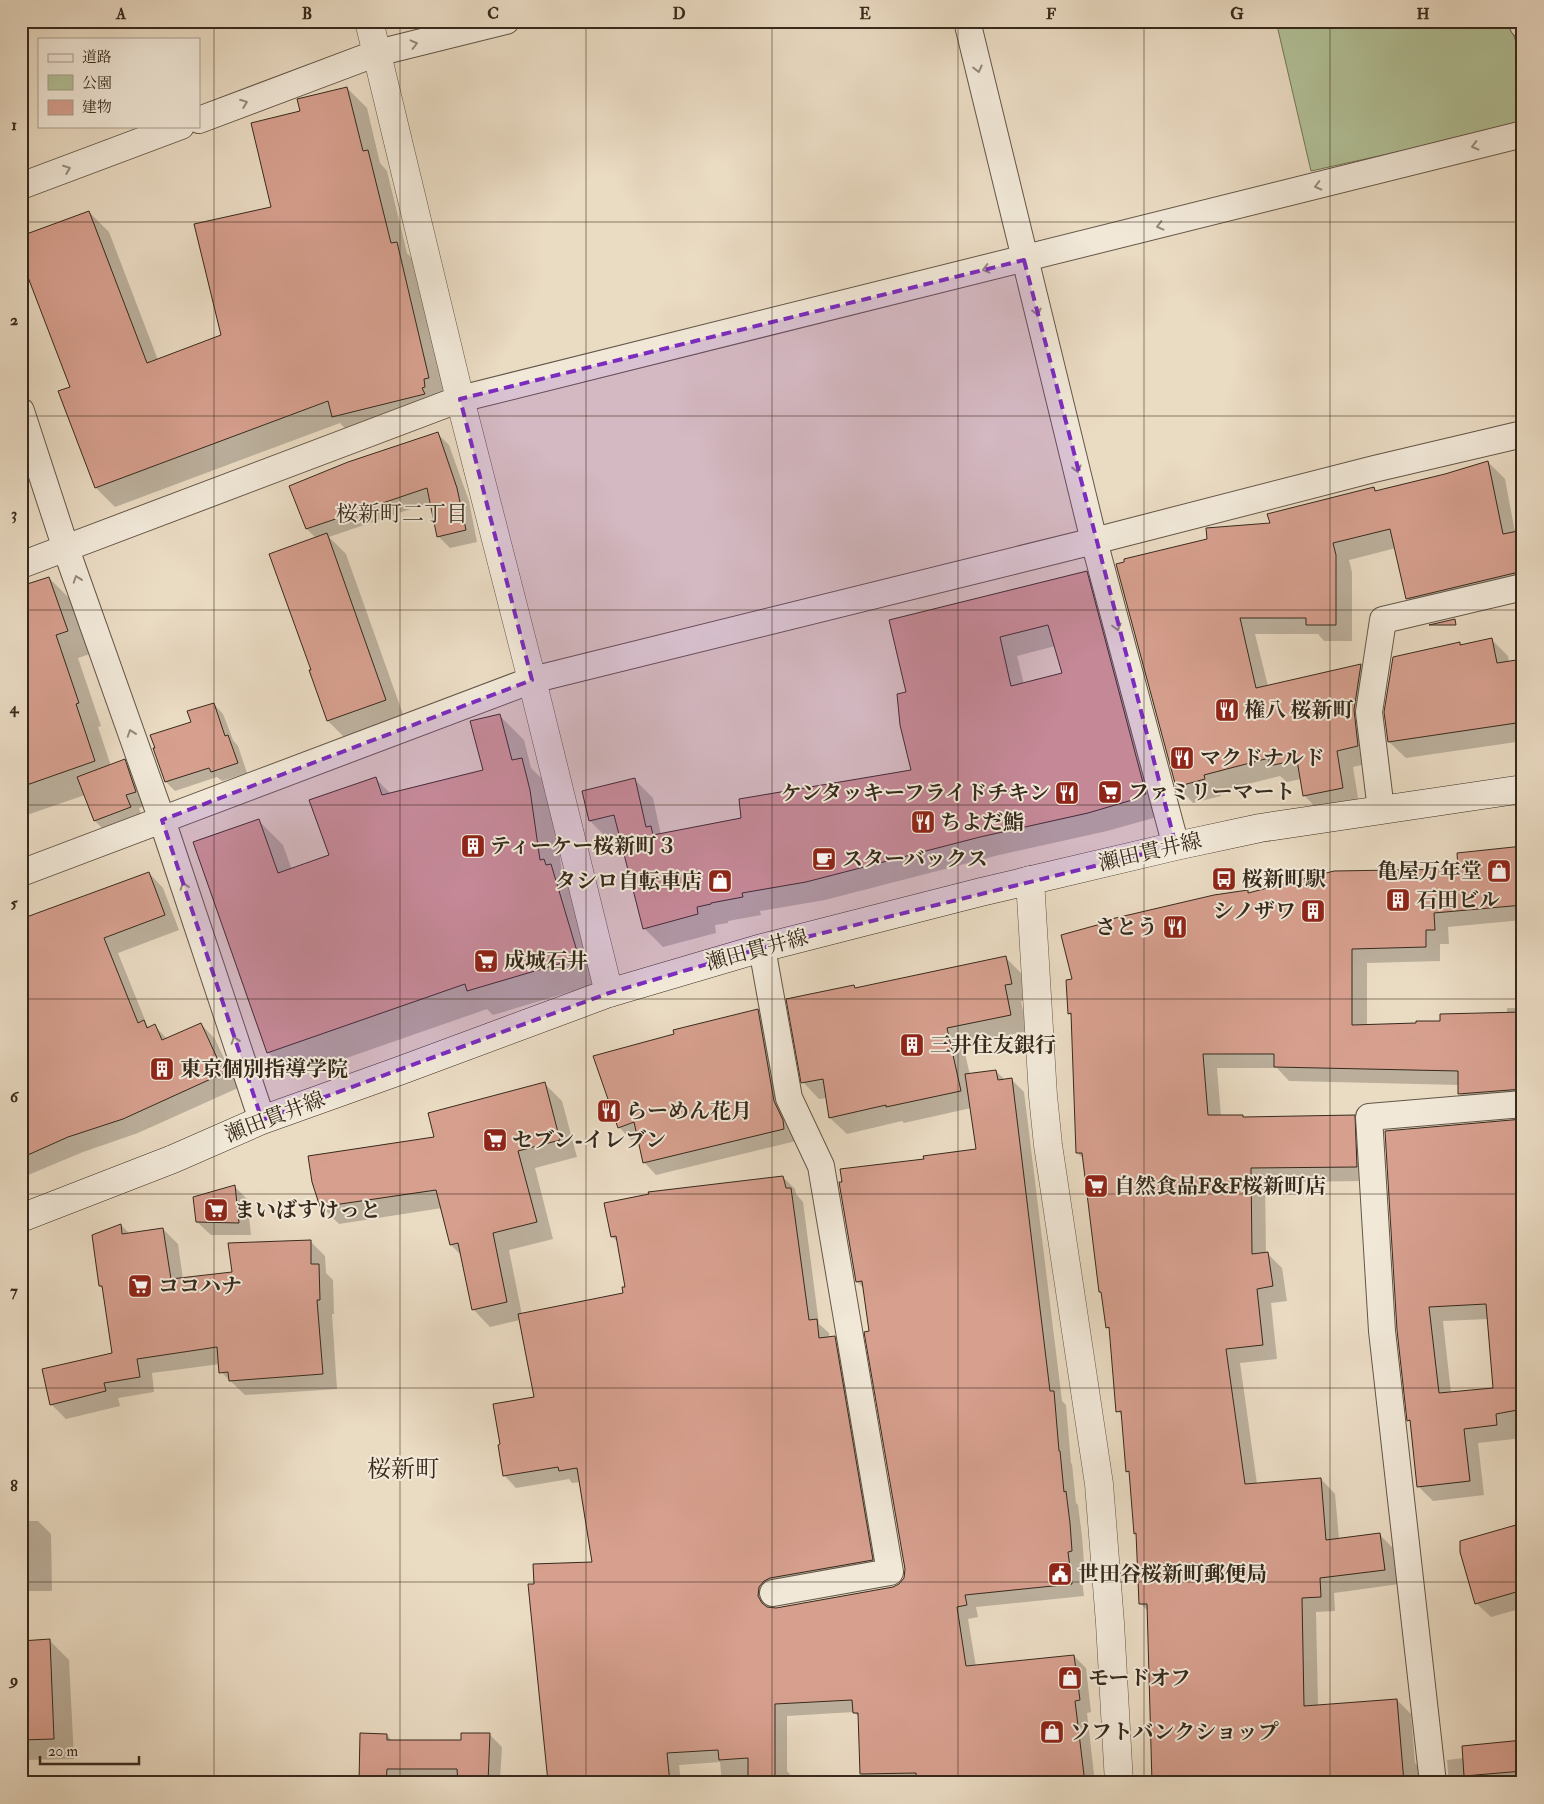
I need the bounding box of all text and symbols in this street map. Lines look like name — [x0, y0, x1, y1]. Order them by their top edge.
text: A — [115, 4, 127, 24]
text: B — [302, 4, 312, 24]
text: C — [487, 4, 499, 24]
text: D — [672, 4, 686, 24]
text: E — [859, 4, 871, 24]
text: F — [1046, 4, 1056, 24]
text: G — [1230, 4, 1244, 24]
text: H — [1416, 4, 1430, 24]
legend — [38, 38, 200, 128]
one-way arrow — [410, 39, 419, 50]
text: 道路 — [82, 48, 112, 67]
one-way arrow — [972, 64, 983, 73]
text: 公園 — [82, 74, 112, 93]
text: 建物 — [82, 98, 112, 117]
one-way arrow — [240, 99, 248, 109]
text: 1 — [11, 115, 17, 135]
one-way arrow — [1471, 140, 1480, 151]
one-way arrow — [62, 165, 71, 175]
one-way arrow — [1313, 180, 1322, 191]
one-way arrow — [1157, 220, 1165, 230]
one-way arrow — [981, 263, 990, 274]
one-way arrow — [1031, 307, 1042, 316]
text: 2 — [10, 310, 18, 330]
one-way arrow — [1071, 465, 1081, 473]
district label: 桜新町二丁目 — [336, 500, 468, 528]
text: 3 — [11, 504, 17, 524]
one-way arrow — [73, 576, 83, 584]
one-way arrow — [1112, 622, 1122, 630]
restaurant icon: 権八 桜新町 — [1214, 697, 1240, 723]
place label: 権八 桜新町 — [1244, 697, 1353, 724]
text: 4 — [9, 698, 20, 718]
one-way arrow — [127, 729, 137, 737]
restaurant icon: マクドナルド — [1169, 745, 1195, 771]
place label: マクドナルド — [1200, 745, 1325, 772]
supermarket icon: ファミリーマート — [1097, 779, 1123, 805]
place label: ファミリーマート — [1128, 779, 1296, 806]
place label: ケンタッキーフライドチキン — [781, 780, 1050, 807]
restaurant icon: ケンタッキーフライドチキン — [1054, 780, 1080, 806]
restaurant icon: ちよだ鮨 — [910, 809, 936, 835]
place label: ちよだ鮨 — [940, 809, 1024, 836]
street label: 瀬田貫井線 — [1096, 827, 1204, 877]
building icon: ティーケー桜新町３ — [460, 833, 486, 859]
place label: ティーケー桜新町３ — [490, 833, 677, 860]
cafe icon: スターバックス — [811, 846, 837, 872]
place label: スターバックス — [842, 846, 988, 873]
place label: 亀屋万年堂 — [1377, 858, 1482, 885]
shop icon: 亀屋万年堂 — [1486, 858, 1512, 884]
bus stop icon: 桜新町駅 — [1211, 866, 1237, 892]
place label: 桜新町駅 — [1242, 866, 1326, 893]
place label: タシロ自転車店 — [555, 868, 702, 895]
shop icon: タシロ自転車店 — [707, 868, 733, 894]
one-way arrow — [179, 883, 189, 891]
building icon: 石田ビル — [1385, 887, 1411, 913]
place label: 石田ビル — [1416, 887, 1500, 914]
text: 5 — [10, 893, 18, 913]
place label: シノザワ — [1213, 898, 1296, 925]
building icon: シノザワ — [1300, 898, 1326, 924]
place label: さとう — [1095, 914, 1158, 941]
restaurant icon: さとう — [1162, 914, 1188, 940]
street label: 瀬田貫井線 — [703, 923, 811, 977]
supermarket icon: 成城石井 — [473, 948, 499, 974]
place label: 成城石井 — [504, 948, 588, 975]
building icon: 三井住友銀行 — [899, 1032, 925, 1058]
place label: 三井住友銀行 — [930, 1032, 1056, 1059]
one-way arrow — [231, 1037, 241, 1045]
building icon: 東京個別指導学院 — [149, 1056, 175, 1082]
place label: 東京個別指導学院 — [180, 1056, 348, 1083]
street label: 瀬田貫井線 — [221, 1086, 329, 1148]
text: 6 — [10, 1087, 20, 1107]
restaurant icon: らーめん花月 — [596, 1098, 622, 1124]
place label: らーめん花月 — [626, 1098, 752, 1125]
supermarket icon: セブン-イレブン — [482, 1127, 508, 1153]
place label: セブン-イレブン — [512, 1127, 666, 1154]
supermarket icon: 自然食品F&F桜新町店 — [1083, 1173, 1109, 1199]
place label: 自然食品F&F桜新町店 — [1114, 1173, 1326, 1200]
supermarket icon: まいばすけっと — [203, 1197, 229, 1223]
place label: まいばすけっと — [234, 1197, 381, 1224]
supermarket icon: ココハナ — [127, 1273, 153, 1299]
place label: ココハナ — [158, 1273, 242, 1300]
text: 7 — [10, 1281, 18, 1301]
district label: 桜新町 — [367, 1454, 439, 1485]
text: 8 — [10, 1476, 18, 1496]
public building icon: 世田谷桜新町郵便局 — [1047, 1561, 1073, 1587]
place label: 世田谷桜新町郵便局 — [1078, 1561, 1267, 1588]
shop icon: モードオフ — [1057, 1665, 1083, 1691]
place label: モードオフ — [1088, 1665, 1191, 1692]
text: 9 — [8, 1670, 18, 1690]
shop icon: ソフトバンクショップ — [1039, 1719, 1065, 1745]
place label: ソフトバンクショップ — [1070, 1719, 1279, 1746]
scale bar — [40, 1734, 139, 1766]
text: 20 m — [48, 1742, 78, 1761]

